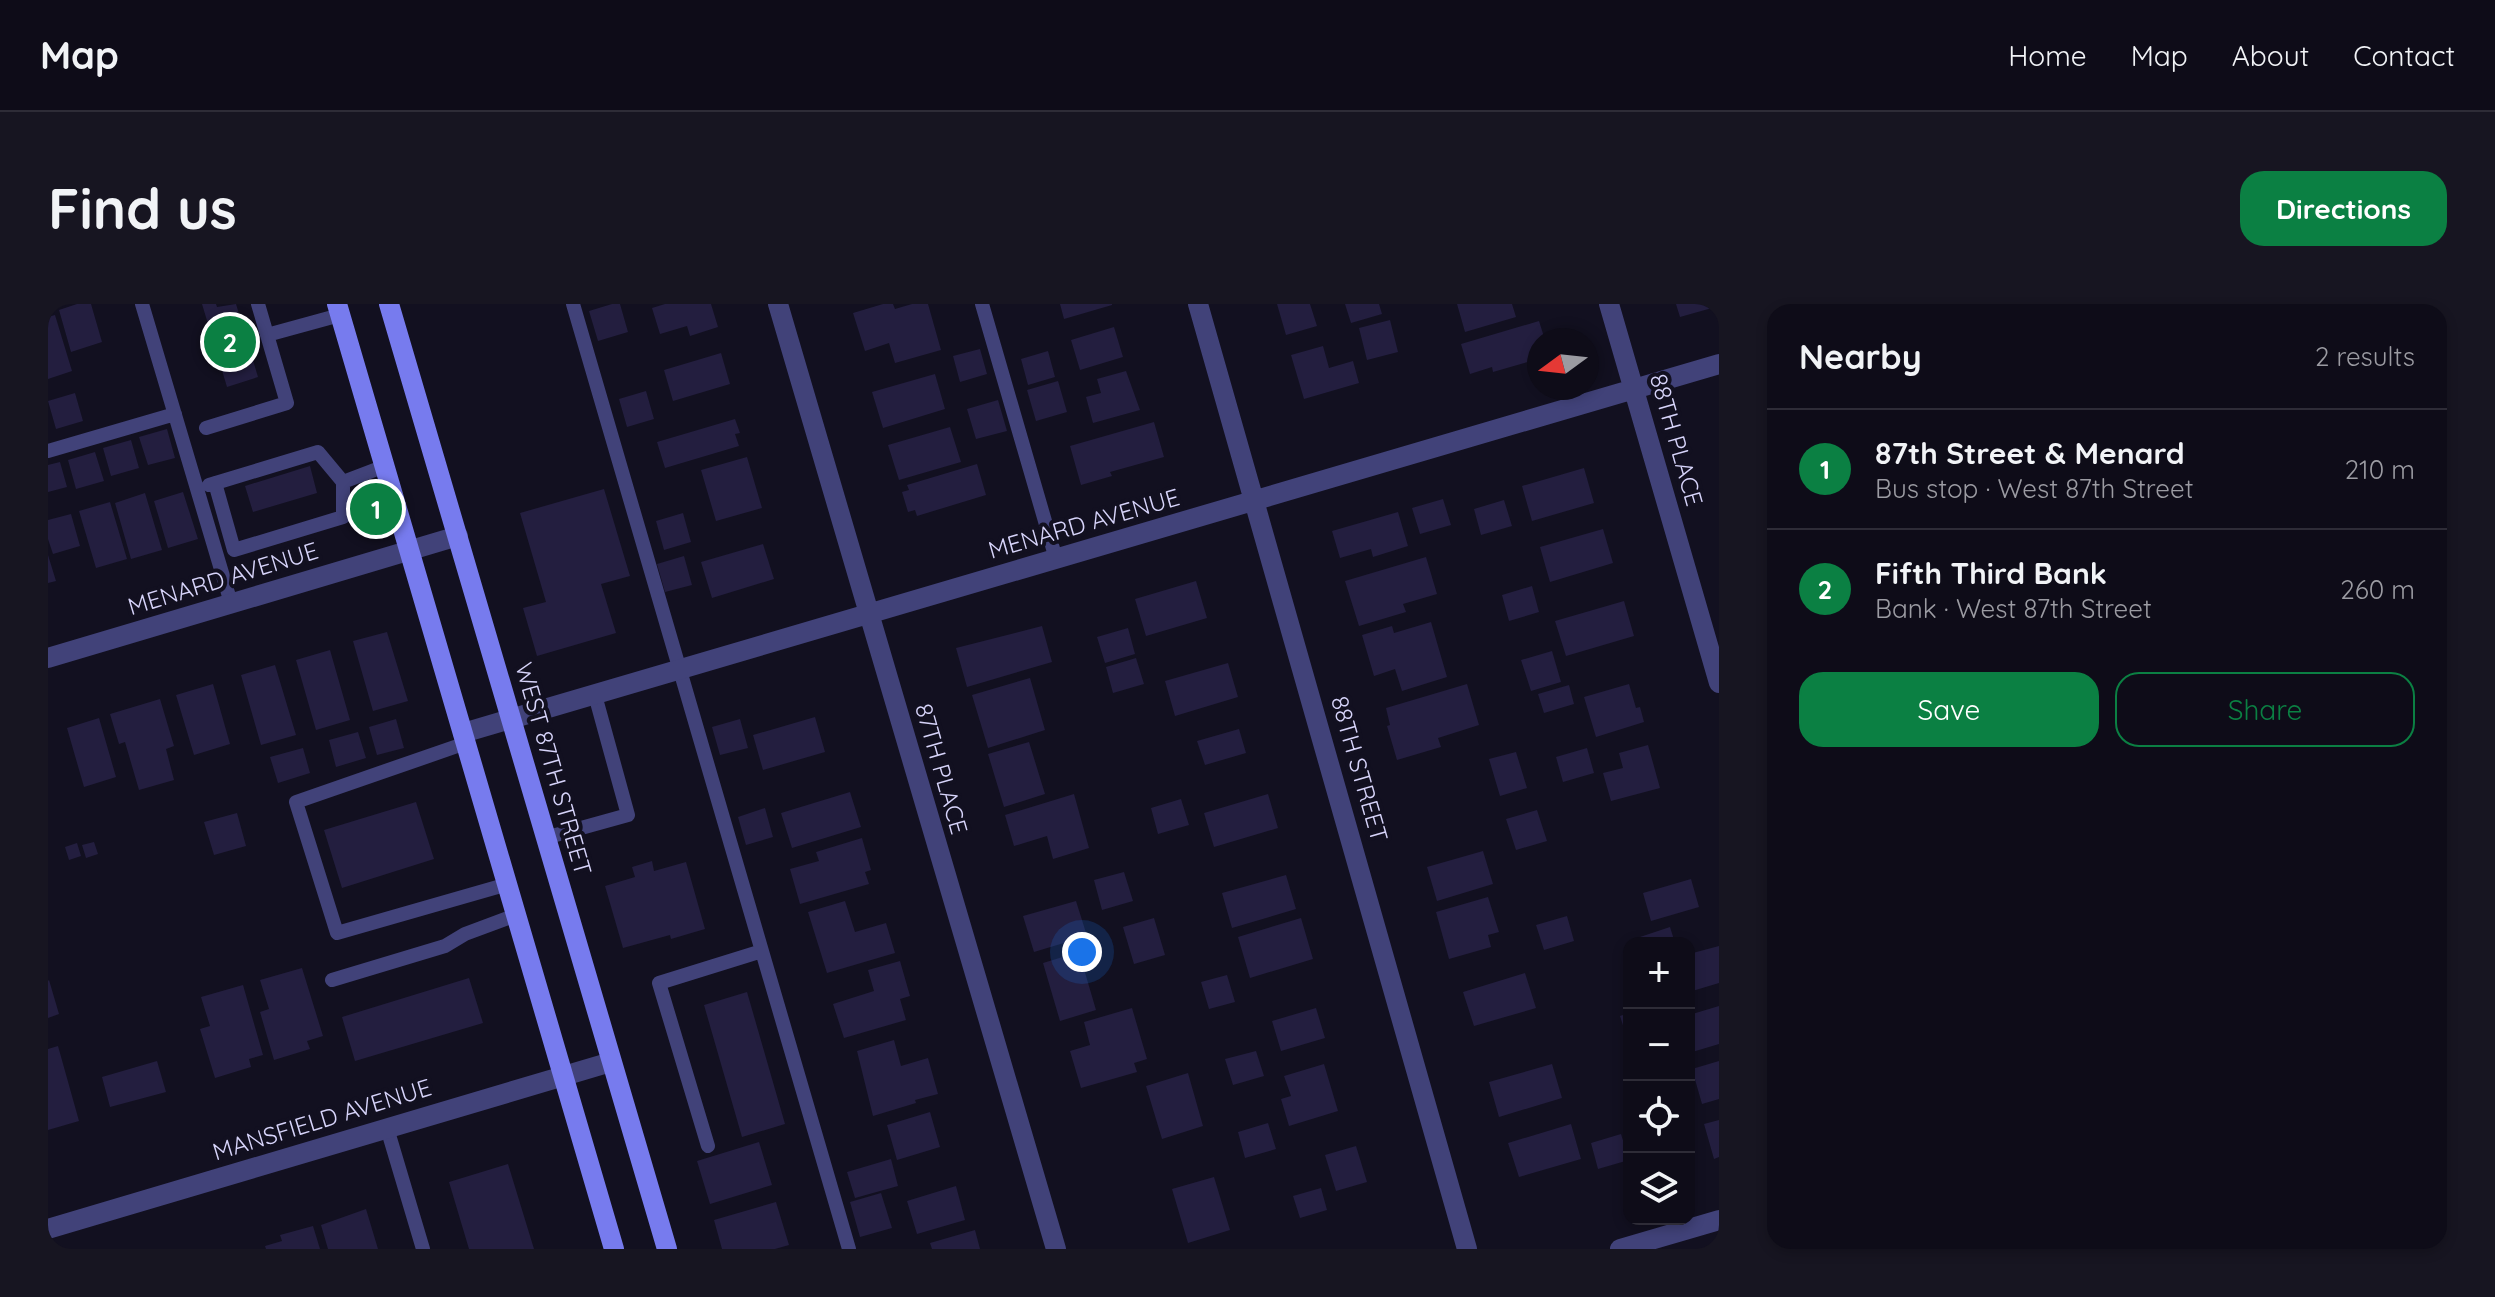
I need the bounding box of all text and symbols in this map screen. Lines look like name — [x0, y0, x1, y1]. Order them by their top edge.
text: Map — [40, 31, 119, 79]
text: Home — [2008, 38, 2087, 73]
text: Map — [2131, 38, 2188, 73]
text: About — [2232, 38, 2309, 73]
text: Contact — [2353, 38, 2455, 73]
button: Directions — [2240, 171, 2447, 246]
text: Find us — [48, 173, 237, 243]
pin: 2 — [204, 312, 256, 372]
north arrow — [1527, 328, 1599, 400]
text: Nearby — [1799, 335, 1922, 378]
text: 2 results — [2315, 340, 2415, 373]
street label: 88TH PLACE — [1644, 370, 1710, 509]
text: 87th Street & Menard — [1875, 434, 2185, 472]
text: 1 — [1820, 453, 1830, 486]
text: 210 m — [2345, 453, 2415, 486]
text: Bus stop · West 87th Street — [1875, 472, 2193, 505]
pin: 1 — [350, 479, 402, 539]
street label: MENARD AVENUE — [985, 481, 1183, 565]
street label: MENARD AVENUE — [124, 535, 322, 621]
text: Fifth Third Bank — [1875, 554, 2107, 592]
text: 2 — [1818, 573, 1832, 606]
text: 260 m — [2340, 573, 2415, 606]
text: Bank · West 87th Street — [1875, 592, 2152, 625]
street label: WEST 87TH STREET — [509, 659, 599, 879]
button: Save — [1799, 672, 2099, 747]
button: Share — [2115, 672, 2415, 747]
street label: 88TH STREET — [1325, 692, 1395, 845]
street label: 87TH PLACE — [909, 700, 975, 838]
your location — [1062, 932, 1102, 972]
map controls — [1623, 937, 1695, 1225]
button: + — [1623, 937, 1695, 1009]
button: − — [1623, 1009, 1695, 1081]
street label: MANSFIELD AVENUE — [209, 1071, 435, 1167]
button: locate — [1623, 1081, 1695, 1153]
button: layers — [1623, 1153, 1695, 1225]

